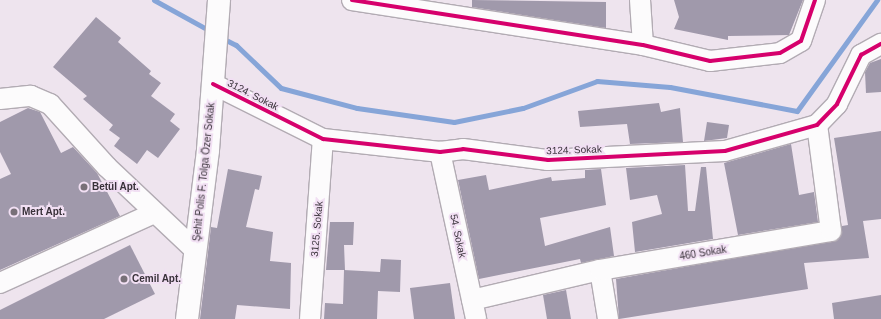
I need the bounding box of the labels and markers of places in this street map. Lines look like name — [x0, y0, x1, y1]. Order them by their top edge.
place label: Betül Apt. — [92, 181, 139, 193]
marker: Betül Apt. — [79, 182, 89, 192]
place label: Mert Apt. — [22, 206, 65, 218]
marker: Mert Apt. — [9, 207, 19, 217]
place label: Cemil Apt. — [132, 273, 181, 285]
marker: Cemil Apt. — [119, 274, 129, 284]

